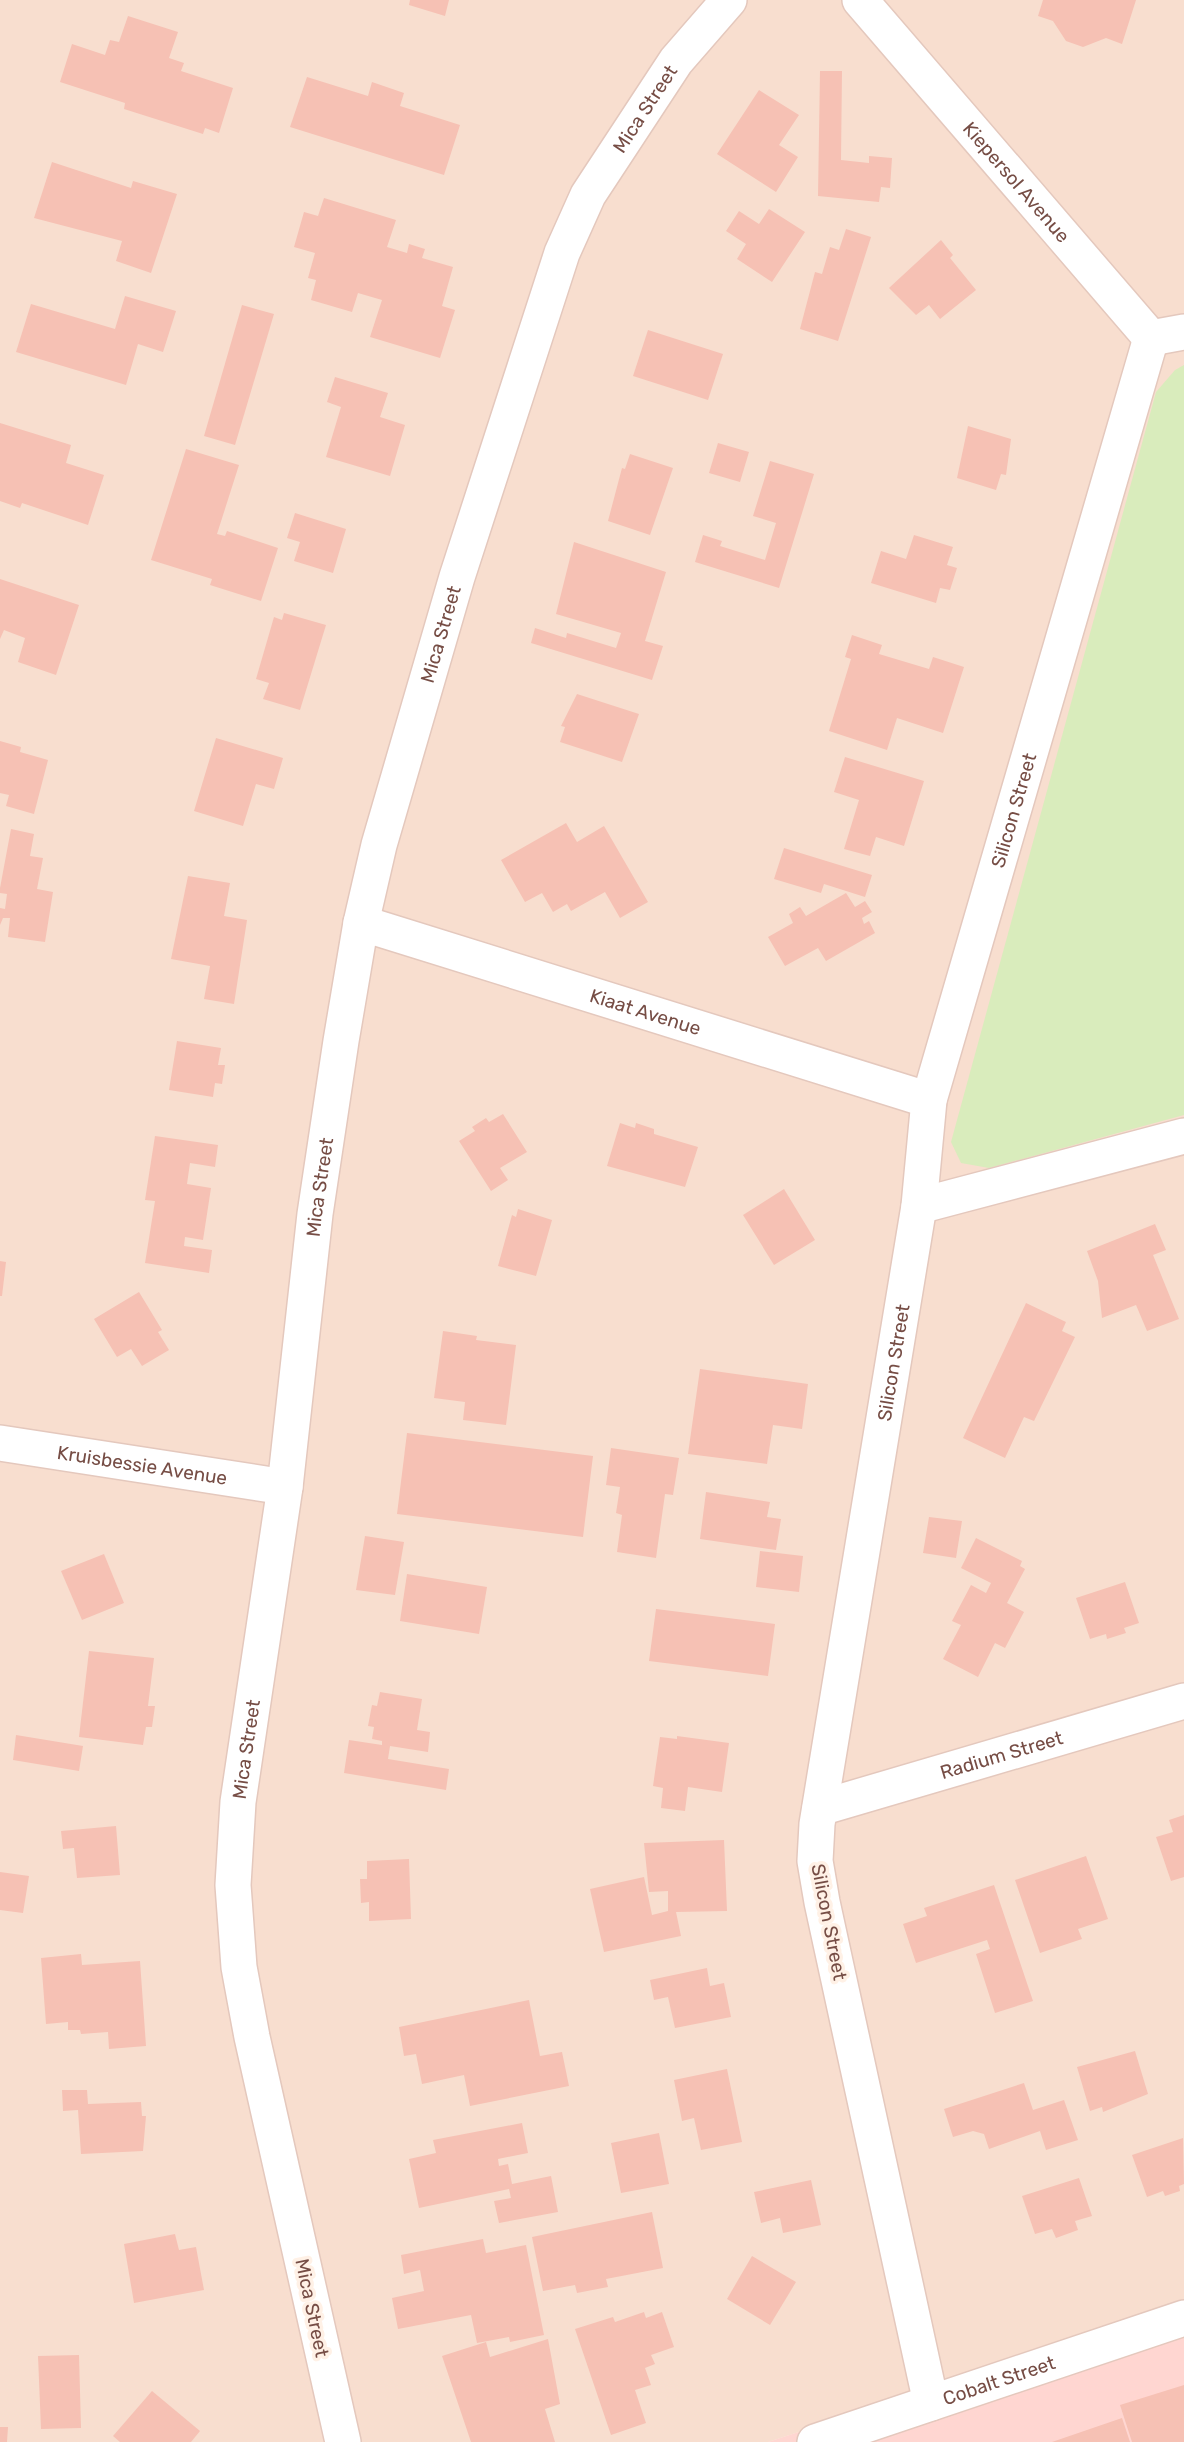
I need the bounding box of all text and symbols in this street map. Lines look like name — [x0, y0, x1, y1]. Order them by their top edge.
street label: Mica Street — [608, 60, 682, 157]
street label: Kiepersol Avenue — [958, 117, 1075, 247]
street label: Mica Street — [415, 582, 466, 686]
street label: Silicon Street — [986, 750, 1041, 870]
street label: Kiaat Avenue — [587, 984, 704, 1040]
street label: Mica Street — [301, 1135, 338, 1238]
street label: Silicon Street — [872, 1302, 914, 1423]
street label: Kruisbessie Avenue — [56, 1441, 229, 1489]
street label: Mica Street — [227, 1697, 265, 1801]
street label: Radium Street — [937, 1726, 1066, 1784]
street label: Silicon Street — [806, 1862, 852, 1983]
street label: Mica Street — [290, 2257, 334, 2360]
street label: Cobalt Street — [940, 2350, 1059, 2410]

